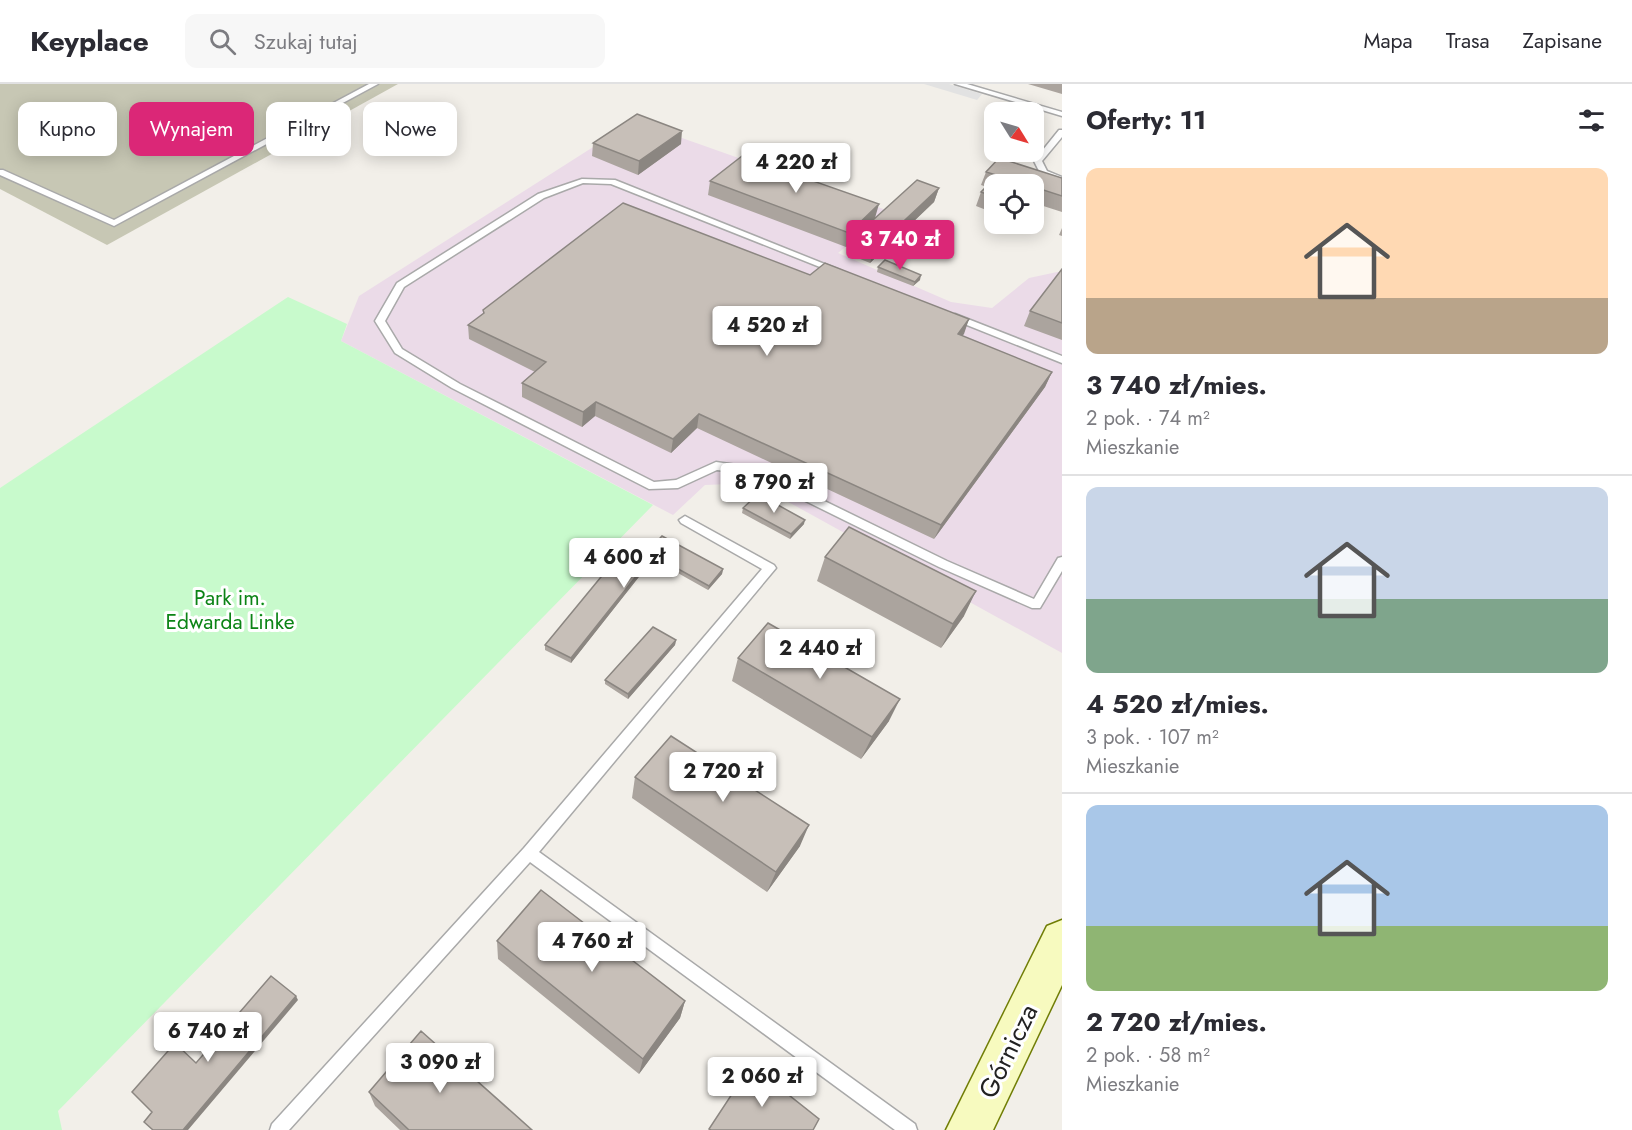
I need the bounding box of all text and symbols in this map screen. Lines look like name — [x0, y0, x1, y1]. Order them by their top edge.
search box — [185, 14, 605, 68]
text: Keyplace — [30, 21, 149, 62]
icon: search — [206, 25, 239, 58]
text: Szukaj tutaj — [254, 25, 358, 57]
text: Mapa — [1363, 26, 1413, 56]
text: Trasa — [1446, 26, 1490, 56]
text: Zapisane — [1523, 26, 1602, 56]
text: Oferty: 11 — [1086, 101, 1206, 139]
chip: Kupno — [18, 102, 117, 156]
chip: Wynajem — [129, 102, 254, 156]
chip: Filtry — [266, 102, 351, 156]
chip: Nowe — [363, 102, 457, 156]
north arrow — [984, 102, 1044, 162]
map controls — [984, 102, 1044, 234]
icon: filters — [1575, 104, 1608, 137]
pin: 4 220 zł — [734, 143, 858, 194]
text: 4 220 zł — [755, 148, 837, 177]
button: locate — [984, 174, 1044, 234]
icon: home — [1293, 207, 1401, 315]
pin: 3 740 zł — [838, 220, 962, 271]
text: 3 740 zł — [860, 225, 940, 254]
pin: 4 520 zł — [705, 306, 829, 357]
text: 4 520 zł — [726, 311, 808, 340]
text: 3 740 zł/mies. — [1086, 366, 1267, 404]
text: 2 pok. · 74 m² — [1086, 404, 1210, 433]
text: Mieszkanie — [1086, 433, 1179, 462]
pin: 8 790 zł — [712, 463, 836, 514]
text: 8 790 zł — [734, 468, 814, 497]
icon: home — [1293, 526, 1401, 634]
pin: 4 600 zł — [562, 538, 686, 589]
text: 4 600 zł — [583, 543, 665, 572]
park label: Park im. Edwarda Linke — [165, 583, 295, 637]
pin: 2 440 zł — [758, 629, 882, 680]
text: 2 440 zł — [779, 634, 861, 663]
text: 4 520 zł/mies. — [1086, 685, 1269, 723]
text: 3 pok. · 107 m² — [1086, 723, 1219, 752]
pin: 2 720 zł — [661, 752, 785, 803]
text: Mieszkanie — [1086, 752, 1179, 781]
text: 2 720 zł — [683, 757, 763, 786]
icon: home — [1293, 844, 1401, 952]
pin: 4 760 zł — [530, 922, 654, 973]
text: 4 760 zł — [552, 927, 632, 956]
street label: Górnicza — [969, 997, 1047, 1105]
text: 2 720 zł/mies. — [1086, 1003, 1267, 1041]
pin: 6 740 zł — [146, 1012, 270, 1063]
text: 6 740 zł — [168, 1017, 248, 1046]
text: 2 pok. · 58 m² — [1086, 1041, 1210, 1070]
pin: 3 090 zł — [378, 1043, 502, 1094]
text: 3 090 zł — [400, 1048, 480, 1077]
pin: 2 060 zł — [700, 1057, 824, 1108]
text: 2 060 zł — [722, 1062, 802, 1091]
text: Mieszkanie — [1086, 1070, 1179, 1099]

